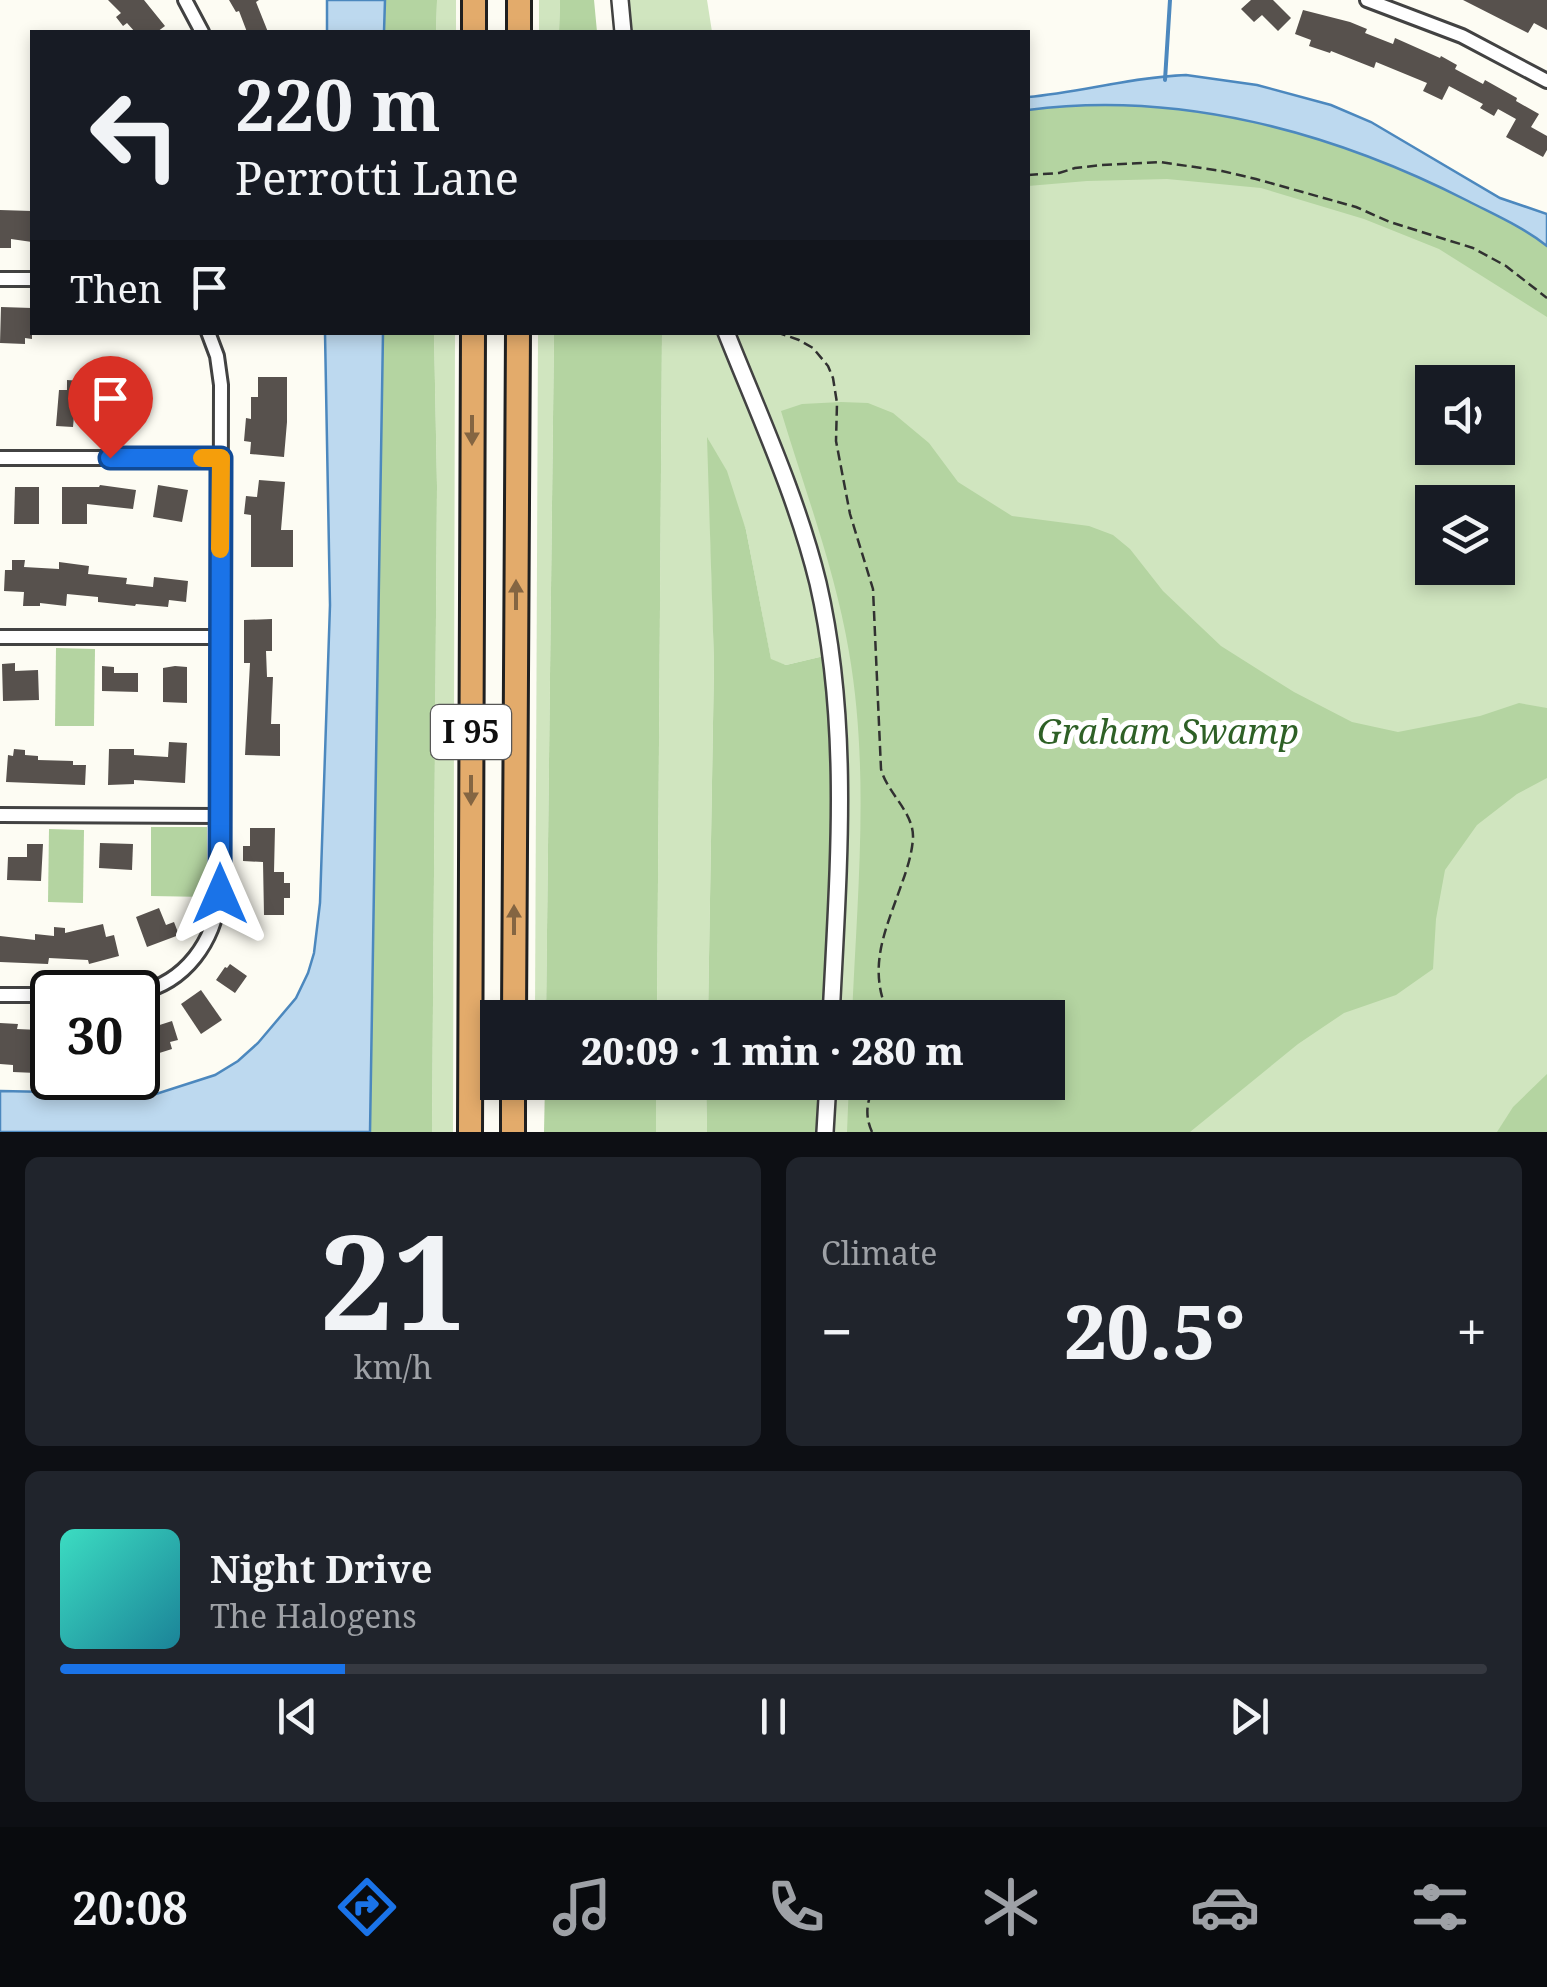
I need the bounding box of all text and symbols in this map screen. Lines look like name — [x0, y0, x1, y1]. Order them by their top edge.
text: 220 m — [235, 56, 441, 152]
icon: left — [70, 70, 200, 200]
text: Perrotti Lane — [235, 147, 519, 208]
icon: arrive — [182, 260, 237, 315]
text: Then — [70, 262, 162, 314]
pin — [68, 356, 153, 459]
map controls — [1415, 365, 1515, 585]
button: sound — [1415, 365, 1515, 465]
icon: arrive — [83, 371, 138, 426]
one-way arrow — [464, 414, 480, 446]
button: layers — [1415, 485, 1515, 585]
one-way arrow — [508, 579, 524, 611]
road number: I 95 — [431, 705, 511, 759]
park label: Graham Swamp — [1037, 707, 1299, 754]
one-way arrow — [463, 774, 479, 806]
position arrow — [168, 842, 272, 946]
one-way arrow — [506, 904, 522, 936]
speed limit sign: 30 — [30, 970, 160, 1100]
text: 20:09 · 1 min · 280 m — [581, 1024, 964, 1076]
text: 21 — [320, 1191, 466, 1368]
text: Climate — [821, 1231, 937, 1274]
text: 20.5° — [1064, 1279, 1245, 1381]
text: − — [821, 1293, 853, 1368]
text: + — [1456, 1293, 1487, 1368]
text: km/h — [354, 1345, 432, 1388]
text: Night Drive — [210, 1542, 432, 1594]
text: The Halogens — [210, 1594, 417, 1637]
icon: previous — [270, 1689, 325, 1744]
icon: pause — [746, 1689, 801, 1744]
icon: next — [1222, 1689, 1277, 1744]
icon: directions — [332, 1872, 402, 1942]
icon: music — [547, 1872, 617, 1942]
icon: phone — [761, 1872, 831, 1942]
icon: climate — [976, 1872, 1046, 1942]
icon: car — [1190, 1872, 1260, 1942]
icon: filters — [1405, 1872, 1475, 1942]
text: 20:08 — [72, 1877, 188, 1938]

